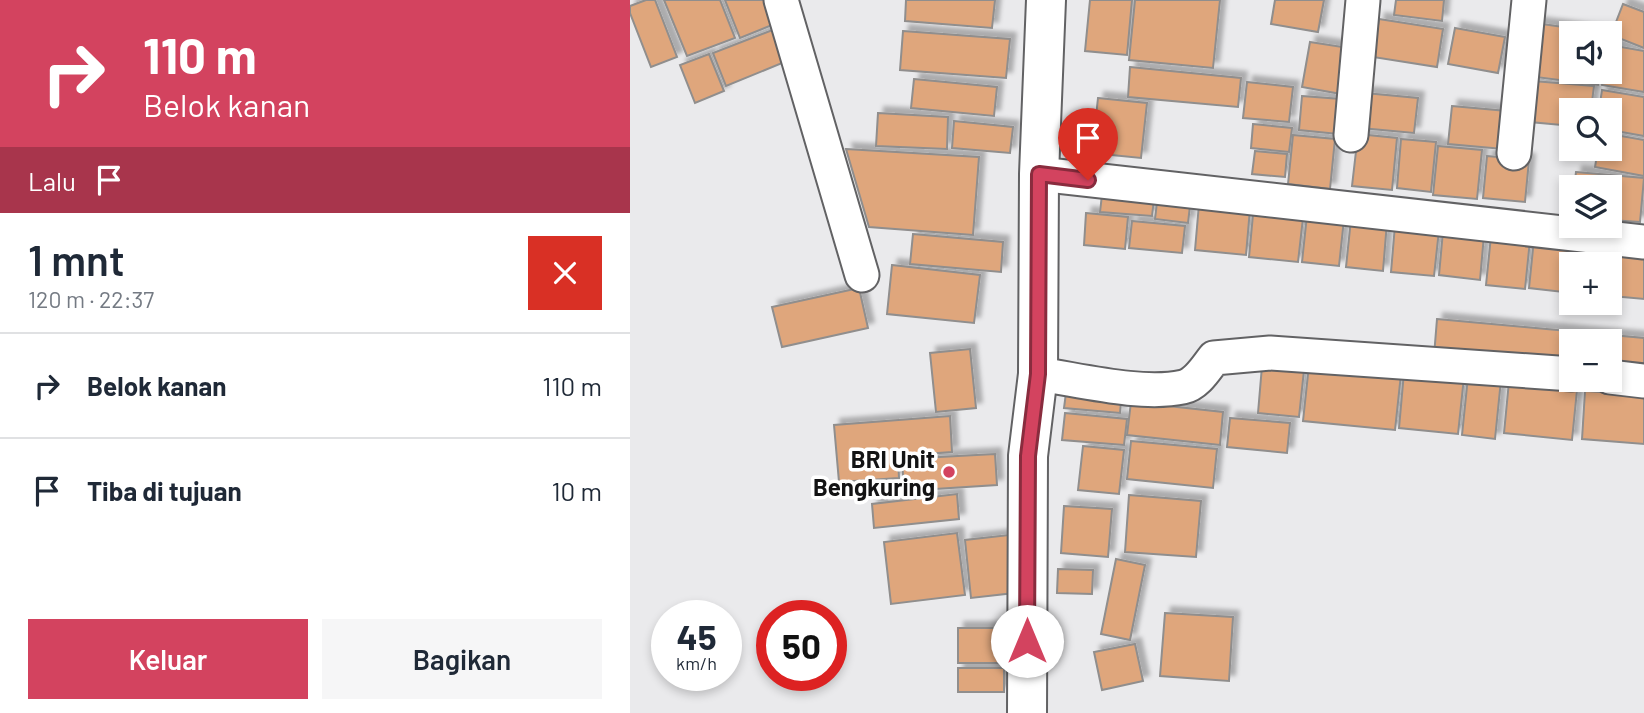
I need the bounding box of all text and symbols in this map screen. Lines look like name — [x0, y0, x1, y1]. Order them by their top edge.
map controls — [1559, 21, 1622, 392]
button: sound — [1559, 21, 1622, 84]
text: 110 m — [143, 25, 257, 84]
icon: right — [28, 28, 119, 119]
text: Belok kanan — [143, 85, 310, 123]
button: search — [1559, 98, 1622, 161]
pin — [1058, 108, 1118, 180]
icon: arrive — [1069, 119, 1107, 157]
icon: arrive — [90, 161, 128, 199]
text: Lalu — [28, 165, 76, 196]
button: layers — [1559, 175, 1622, 238]
text: 1 mnt — [28, 234, 125, 284]
button: close — [528, 236, 602, 310]
button: + — [1559, 252, 1622, 315]
text: 120 m · 22:37 — [28, 285, 154, 313]
button: − — [1559, 329, 1622, 392]
icon: right — [28, 367, 66, 405]
text: Belok kanan — [87, 370, 226, 401]
text: 110 m — [542, 370, 602, 401]
place label: BRI Unit Bengkuring — [813, 444, 935, 501]
marker: BRI Unit Bengkuring — [941, 464, 957, 480]
icon: arrive — [28, 472, 66, 510]
text: Tiba di tujuan — [87, 475, 242, 506]
text: 10 m — [552, 475, 602, 506]
speed limit sign: 50 — [756, 600, 847, 691]
position arrow — [990, 604, 1064, 678]
text: 45 — [676, 615, 717, 657]
button: Keluar — [28, 619, 308, 699]
button: Bagikan — [322, 619, 602, 699]
text: km/h — [676, 652, 717, 674]

